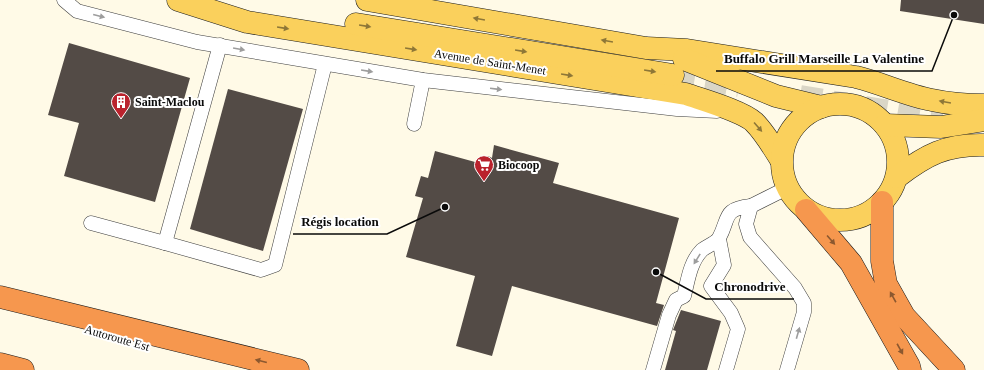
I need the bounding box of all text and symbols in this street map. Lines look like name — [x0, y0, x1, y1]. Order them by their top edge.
one-way arrow — [92, 14, 105, 20]
one-way arrow — [473, 16, 485, 22]
one-way arrow — [359, 23, 372, 29]
one-way arrow — [277, 25, 289, 31]
one-way arrow — [601, 38, 613, 44]
one-way arrow — [233, 46, 245, 52]
one-way arrow — [405, 46, 417, 52]
street label: Avenue de Saint-Menet — [433, 46, 548, 78]
callout: Buffalo Grill Marseille La Valentine — [716, 46, 932, 71]
one-way arrow — [515, 48, 528, 54]
text: Buffalo Grill Marseille La Valentine — [724, 51, 924, 66]
one-way arrow — [361, 68, 373, 74]
one-way arrow — [644, 69, 656, 75]
one-way arrow — [561, 72, 573, 78]
one-way arrow — [490, 86, 502, 92]
building icon: Saint-Maclou — [110, 91, 132, 119]
place label: Saint-Maclou — [135, 95, 205, 109]
one-way arrow — [939, 99, 951, 105]
one-way arrow — [753, 121, 762, 132]
supermarket icon: Biocoop — [473, 154, 495, 182]
place label: Biocoop — [498, 158, 540, 172]
callout: Régis location — [293, 209, 387, 234]
text: Régis location — [301, 214, 380, 229]
one-way arrow — [826, 235, 835, 244]
one-way arrow — [693, 253, 700, 264]
callout: Chronodrive — [706, 274, 794, 299]
text: Chronodrive — [714, 279, 786, 294]
one-way arrow — [890, 291, 897, 303]
street label: Autoroute Est — [83, 322, 152, 354]
one-way arrow — [795, 326, 801, 338]
one-way arrow — [896, 343, 903, 355]
one-way arrow — [254, 357, 267, 363]

